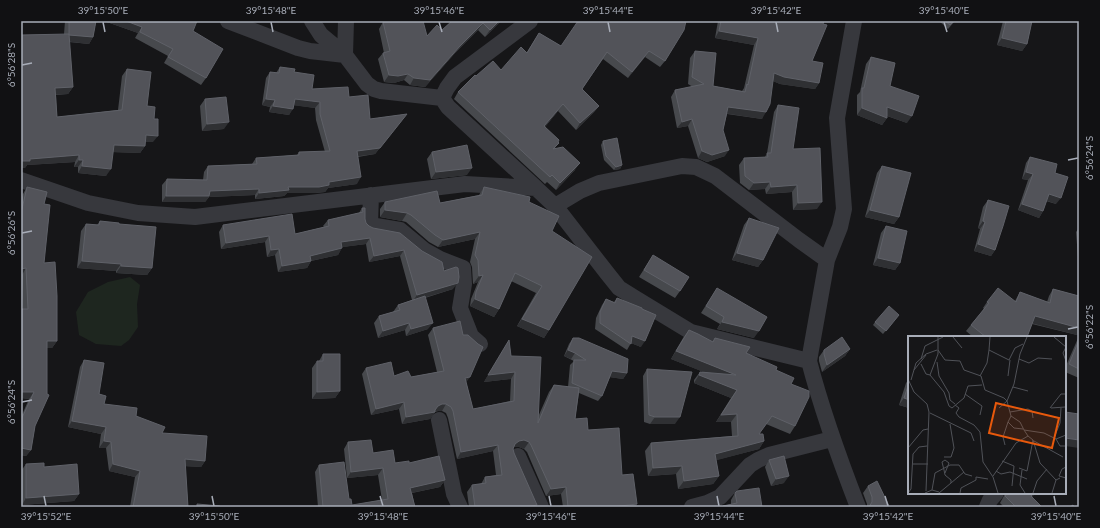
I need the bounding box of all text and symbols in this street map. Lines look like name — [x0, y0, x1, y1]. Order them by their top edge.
text: 39°15'50"E — [78, 4, 128, 16]
text: 39°15'48"E — [246, 4, 296, 16]
text: 39°15'46"E — [414, 4, 464, 16]
text: 39°15'44"E — [583, 4, 633, 16]
text: 39°15'42"E — [751, 4, 801, 16]
text: 39°15'40"E — [919, 4, 969, 16]
text: 6°56'28"S — [5, 43, 17, 87]
text: 6°56'24"S — [1083, 136, 1095, 180]
text: 6°56'26"S — [5, 211, 17, 255]
text: 6°56'22"S — [1083, 305, 1095, 349]
inset map — [908, 336, 1066, 494]
text: 6°56'24"S — [5, 380, 17, 424]
text: 39°15'52"E — [21, 510, 71, 522]
text: 39°15'50"E — [189, 510, 239, 522]
text: 39°15'48"E — [358, 510, 408, 522]
text: 39°15'46"E — [526, 510, 576, 522]
text: 39°15'44"E — [694, 510, 744, 522]
text: 39°15'42"E — [863, 510, 913, 522]
text: 39°15'40"E — [1031, 510, 1081, 522]

